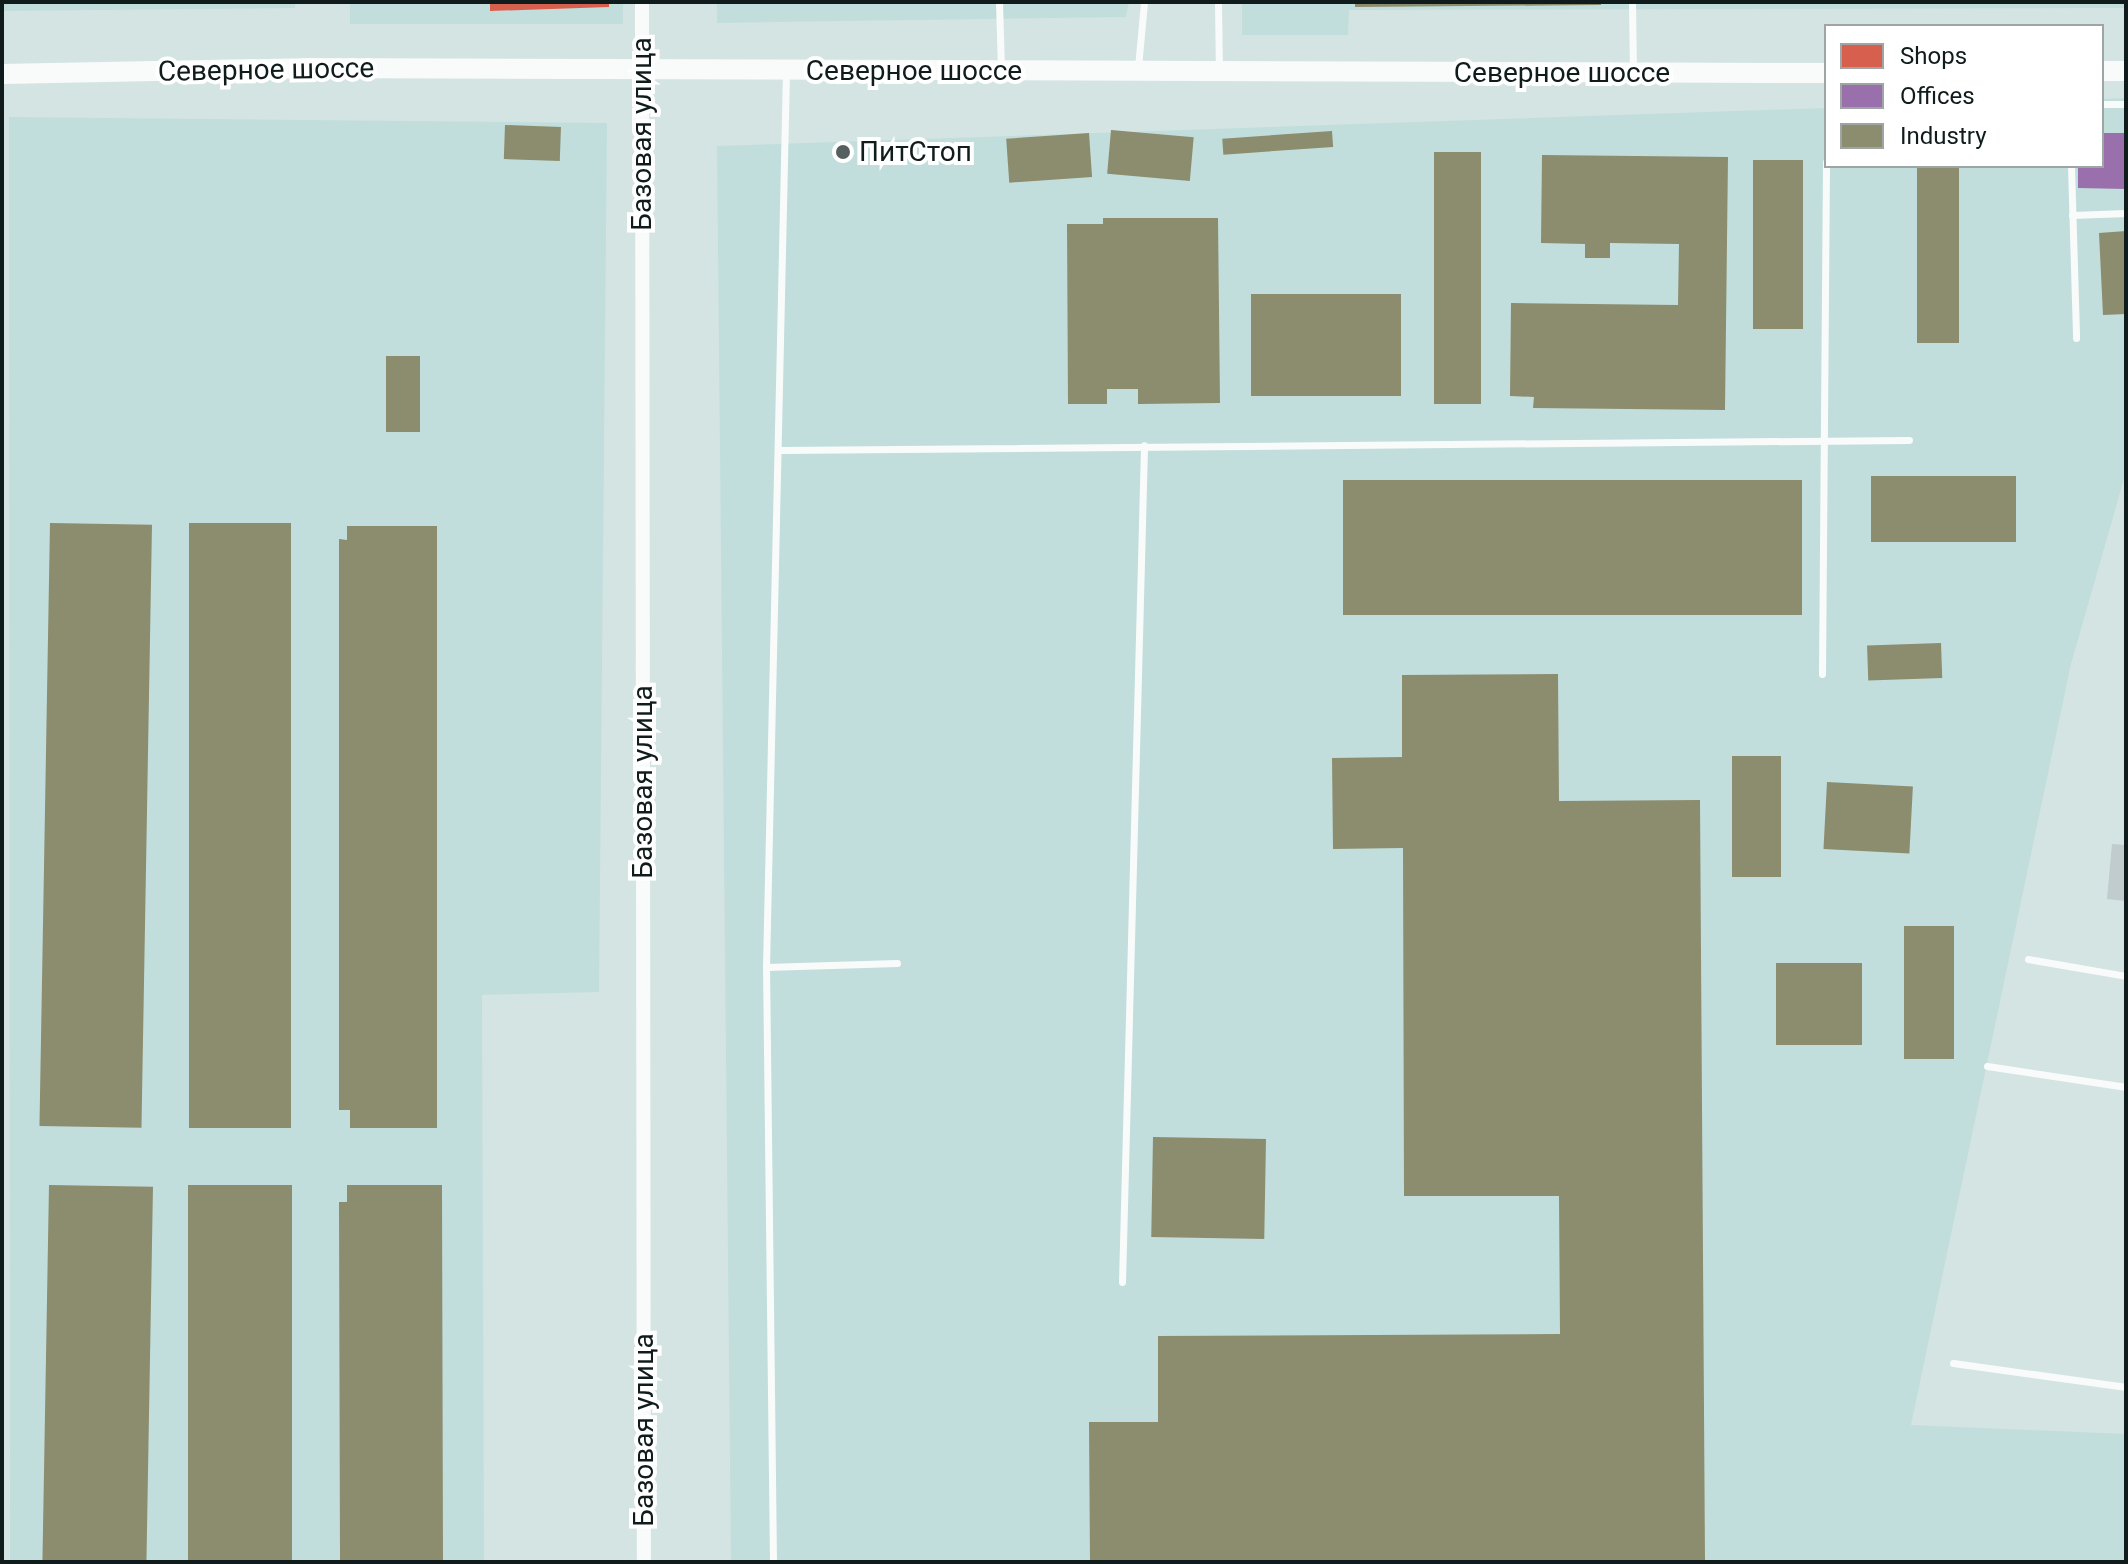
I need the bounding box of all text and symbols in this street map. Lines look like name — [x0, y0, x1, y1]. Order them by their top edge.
legend — [1824, 24, 2104, 168]
street label: Базовая улица — [625, 37, 659, 231]
text: Shops — [1900, 42, 1967, 70]
street label: Северное шоссе — [158, 51, 374, 89]
street label: Северное шоссе — [806, 54, 1022, 88]
street label: Северное шоссе — [1454, 56, 1670, 90]
text: Offices — [1900, 82, 1975, 110]
text: Industry — [1900, 122, 1986, 150]
place label: ПитСтоп — [859, 135, 972, 169]
marker: ПитСтоп — [834, 143, 852, 161]
street label: Базовая улица — [626, 685, 660, 879]
street label: Базовая улица — [627, 1333, 661, 1527]

